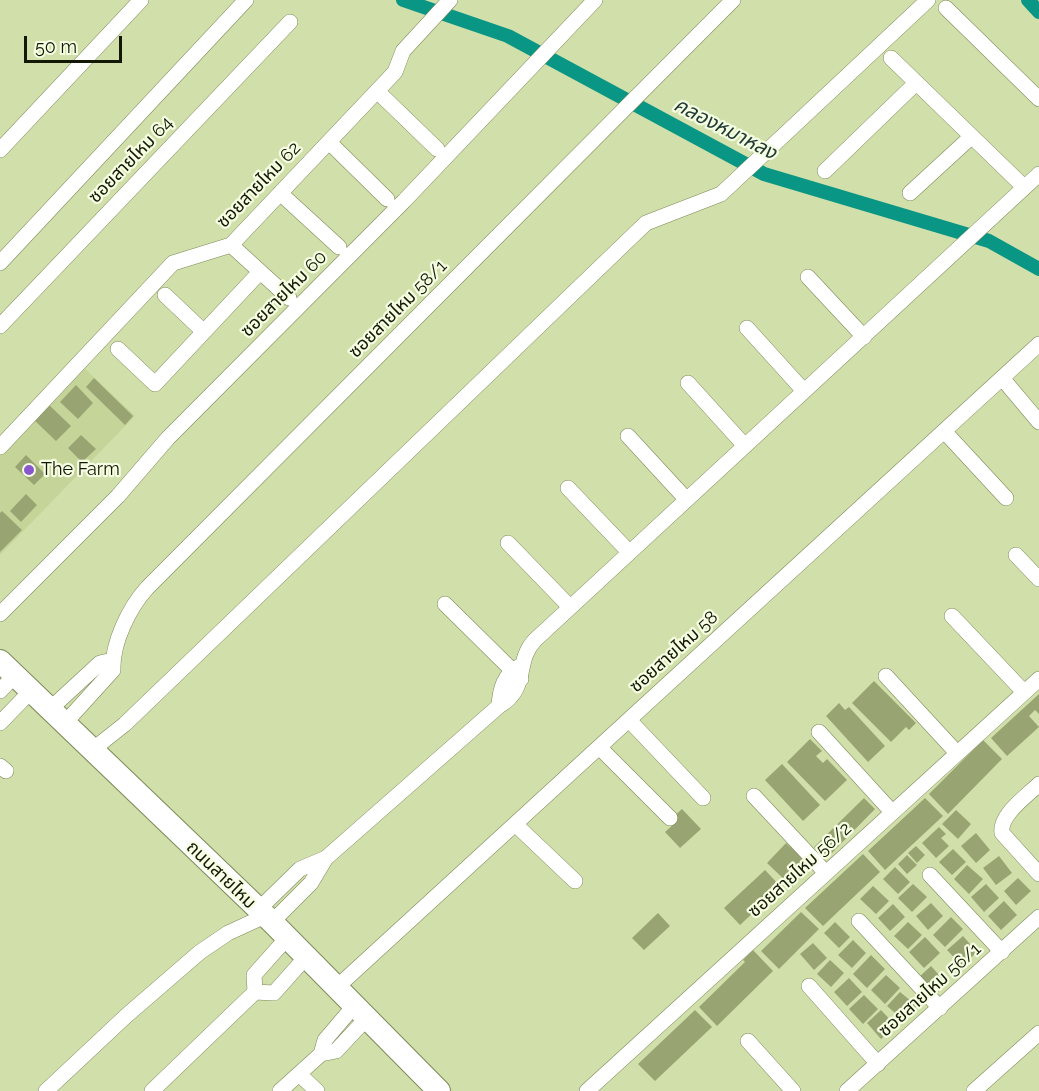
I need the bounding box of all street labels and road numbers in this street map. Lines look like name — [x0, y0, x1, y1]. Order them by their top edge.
street label: ซอยสายไหม 64 — [84, 112, 178, 208]
street label: ซอยสายไหม 62 — [213, 137, 305, 233]
street label: ซอยสายไหม 60 — [236, 246, 332, 342]
street label: ซอยสายไหม 58/1 — [345, 256, 451, 362]
street label: ซอยสายไหม 58 — [625, 607, 723, 697]
street label: ซอยสายไหม 56/2 — [744, 818, 856, 922]
street label: ถนนสายไหม — [182, 837, 260, 913]
street label: ซอยสายไหม 56/1 — [875, 939, 985, 1041]

